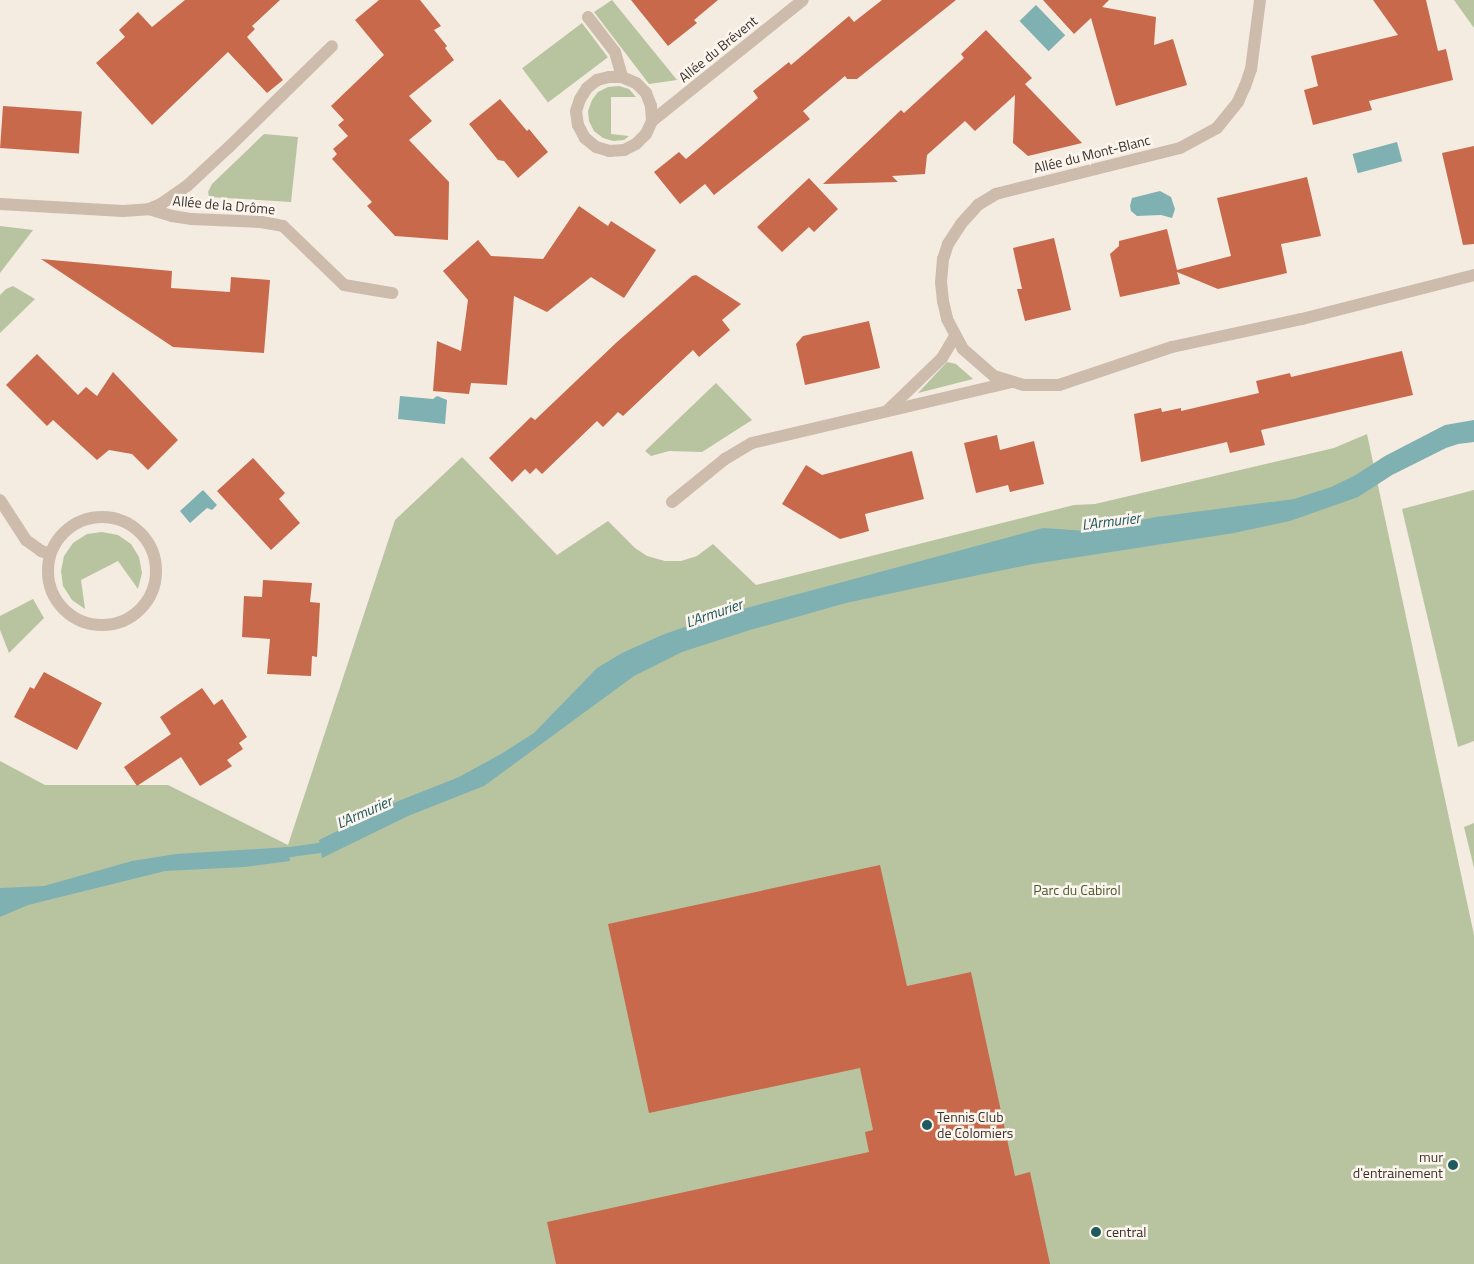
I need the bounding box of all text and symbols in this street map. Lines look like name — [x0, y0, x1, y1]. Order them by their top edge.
street label: Allée du Brévent — [675, 12, 761, 86]
street label: Allée du Mont-Blanc — [1032, 131, 1152, 177]
street label: Allée de la Drôme — [172, 192, 276, 218]
water label: L'Armurier — [1081, 508, 1141, 534]
water label: L'Armurier — [683, 595, 745, 631]
water label: L'Armurier — [334, 792, 394, 832]
park label: Parc du Cabirol — [1033, 882, 1121, 898]
place label: Tennis Club de Colomiers — [937, 1109, 1013, 1142]
marker: Tennis Club de Colomiers — [921, 1119, 933, 1131]
place label: mur d'entrainement — [1353, 1149, 1443, 1182]
marker: mur d'entrainement — [1447, 1159, 1459, 1171]
place label: central — [1106, 1224, 1147, 1240]
marker: central — [1090, 1226, 1102, 1238]

